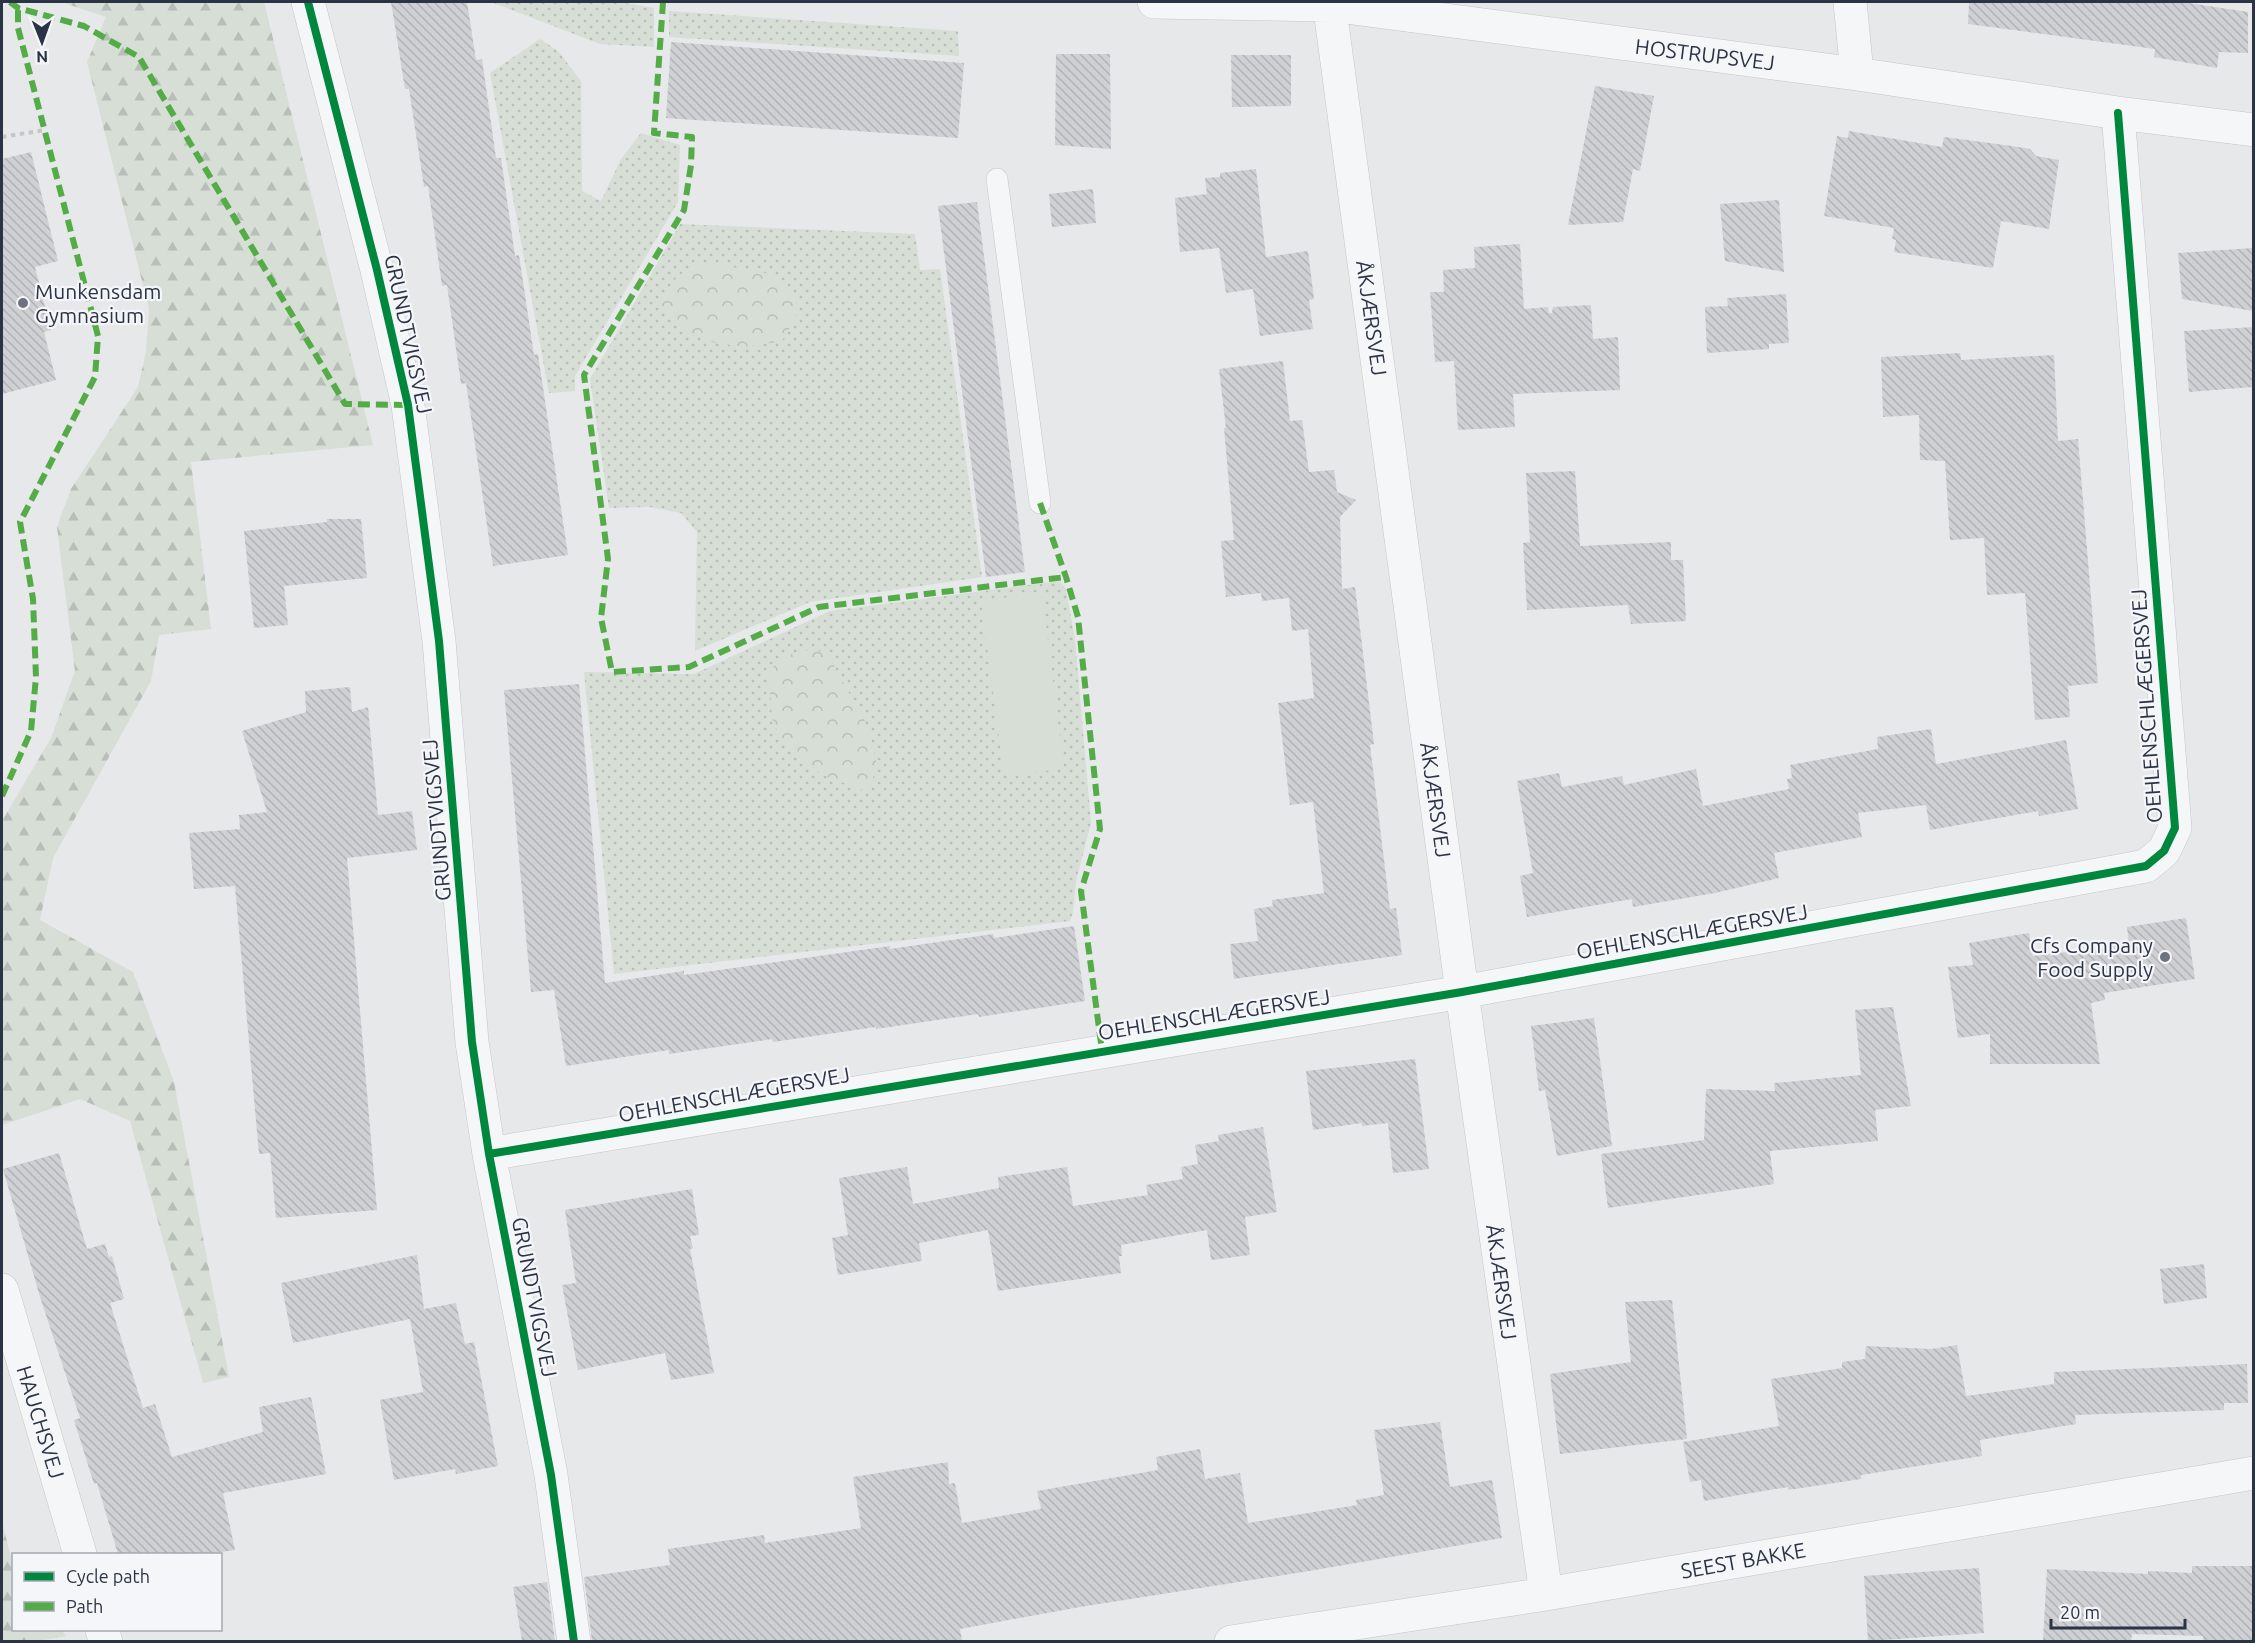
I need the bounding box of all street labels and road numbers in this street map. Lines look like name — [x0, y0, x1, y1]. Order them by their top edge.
street label: HOSTRUPSVEJ — [1634, 34, 1776, 74]
street label: GRUNDTVIGSVEJ — [380, 252, 438, 416]
street label: ÅKJÆRSVEJ — [1352, 259, 1392, 377]
street label: OEHLENSCHLÆGERSVEJ — [2126, 588, 2166, 824]
street label: GRUNDTVIGSVEJ — [417, 738, 455, 902]
street label: ÅKJÆRSVEJ — [1416, 741, 1456, 859]
street label: OEHLENSCHLÆGERSVEJ — [1574, 899, 1810, 963]
street label: OEHLENSCHLÆGERSVEJ — [1096, 984, 1332, 1044]
street label: OEHLENSCHLÆGERSVEJ — [616, 1062, 852, 1126]
street label: GRUNDTVIGSVEJ — [508, 1215, 562, 1379]
street label: ÅKJÆRSVEJ — [1482, 1223, 1522, 1341]
street label: HAUCHSVEJ — [12, 1363, 70, 1481]
street label: SEEST BAKKE — [1679, 1537, 1807, 1583]

